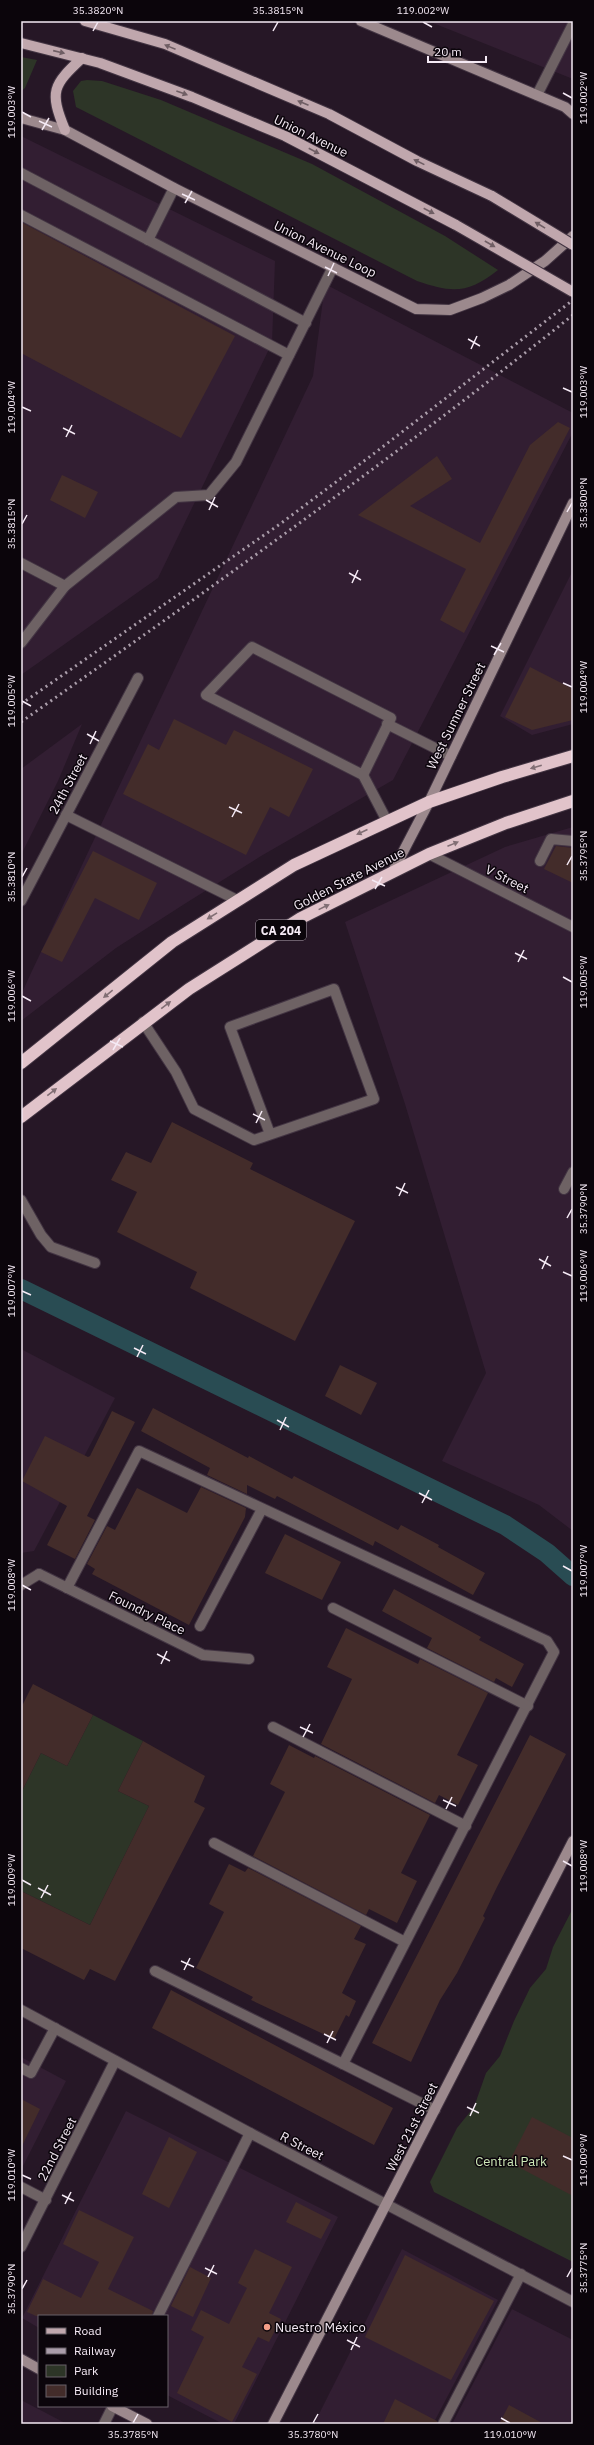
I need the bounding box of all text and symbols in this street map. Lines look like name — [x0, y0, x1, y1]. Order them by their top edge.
text: 35.3820°N — [73, 4, 123, 17]
text: 35.3815°N — [253, 4, 303, 17]
text: 119.002°W — [397, 4, 449, 17]
scale bar — [428, 38, 486, 64]
one-way arrow — [164, 43, 176, 49]
text: 20 m — [434, 44, 462, 59]
one-way arrow — [53, 50, 65, 56]
text: 119.002°W — [577, 72, 590, 124]
text: 119.003°W — [5, 86, 18, 138]
one-way arrow — [177, 91, 189, 97]
one-way arrow — [297, 100, 308, 106]
street label: Union Avenue — [271, 111, 351, 161]
one-way arrow — [308, 148, 320, 154]
one-way arrow — [413, 158, 425, 165]
one-way arrow — [424, 208, 435, 214]
street label: Union Avenue Loop — [271, 217, 379, 281]
one-way arrow — [534, 222, 546, 229]
one-way arrow — [484, 241, 496, 247]
text: 119.003°W — [577, 366, 590, 418]
text: 119.004°W — [5, 381, 18, 433]
text: 35.3800°N — [577, 478, 590, 528]
text: 35.3815°N — [5, 499, 18, 549]
street label: West Sumner Street — [423, 660, 489, 772]
text: 119.004°W — [577, 661, 590, 713]
text: 119.005°W — [5, 675, 18, 727]
street label: 24th Street — [45, 751, 91, 817]
one-way arrow — [529, 764, 541, 770]
one-way arrow — [356, 829, 367, 835]
text: 35.3795°N — [577, 831, 590, 881]
one-way arrow — [448, 841, 460, 847]
street label: Golden State Avenue — [291, 844, 407, 914]
text: 35.3810°N — [5, 852, 18, 902]
street label: V Street — [482, 861, 532, 897]
one-way arrow — [318, 904, 329, 910]
one-way arrow — [207, 912, 217, 920]
road number: CA 204 — [256, 920, 306, 940]
text: 119.005°W — [577, 956, 590, 1008]
text: 119.006°W — [5, 970, 18, 1022]
one-way arrow — [102, 989, 113, 998]
one-way arrow — [161, 1001, 172, 1010]
one-way arrow — [46, 1088, 57, 1097]
text: 35.3790°N — [577, 1184, 590, 1234]
text: 119.006°W — [577, 1250, 590, 1302]
text: 119.007°W — [5, 1265, 18, 1317]
text: 119.007°W — [577, 1545, 590, 1597]
text: 119.008°W — [5, 1559, 18, 1611]
street label: Foundry Place — [106, 1587, 188, 1639]
text: 119.008°W — [577, 1840, 590, 1892]
text: 119.009°W — [5, 1854, 18, 1906]
street label: West 21st Street — [382, 2080, 442, 2174]
street label: 22nd Street — [34, 2114, 80, 2184]
street label: R Street — [277, 2128, 327, 2164]
text: 119.009°W — [577, 2134, 590, 2186]
text: 119.010°W — [5, 2149, 18, 2201]
park label: Central Park — [475, 2153, 547, 2170]
text: 35.3775°N — [577, 2243, 590, 2293]
text: 35.3790°N — [5, 2264, 18, 2314]
legend — [38, 2315, 168, 2407]
place label: Nuestro México — [275, 2319, 366, 2336]
marker: Nuestro México — [262, 2322, 272, 2332]
text: Road — [74, 2323, 102, 2338]
text: Railway — [74, 2343, 116, 2358]
text: Park — [74, 2363, 99, 2378]
text: Building — [74, 2383, 119, 2398]
text: 35.3785°N — [108, 2428, 158, 2441]
text: 35.3780°N — [288, 2428, 338, 2441]
text: 119.010°W — [484, 2428, 536, 2441]

